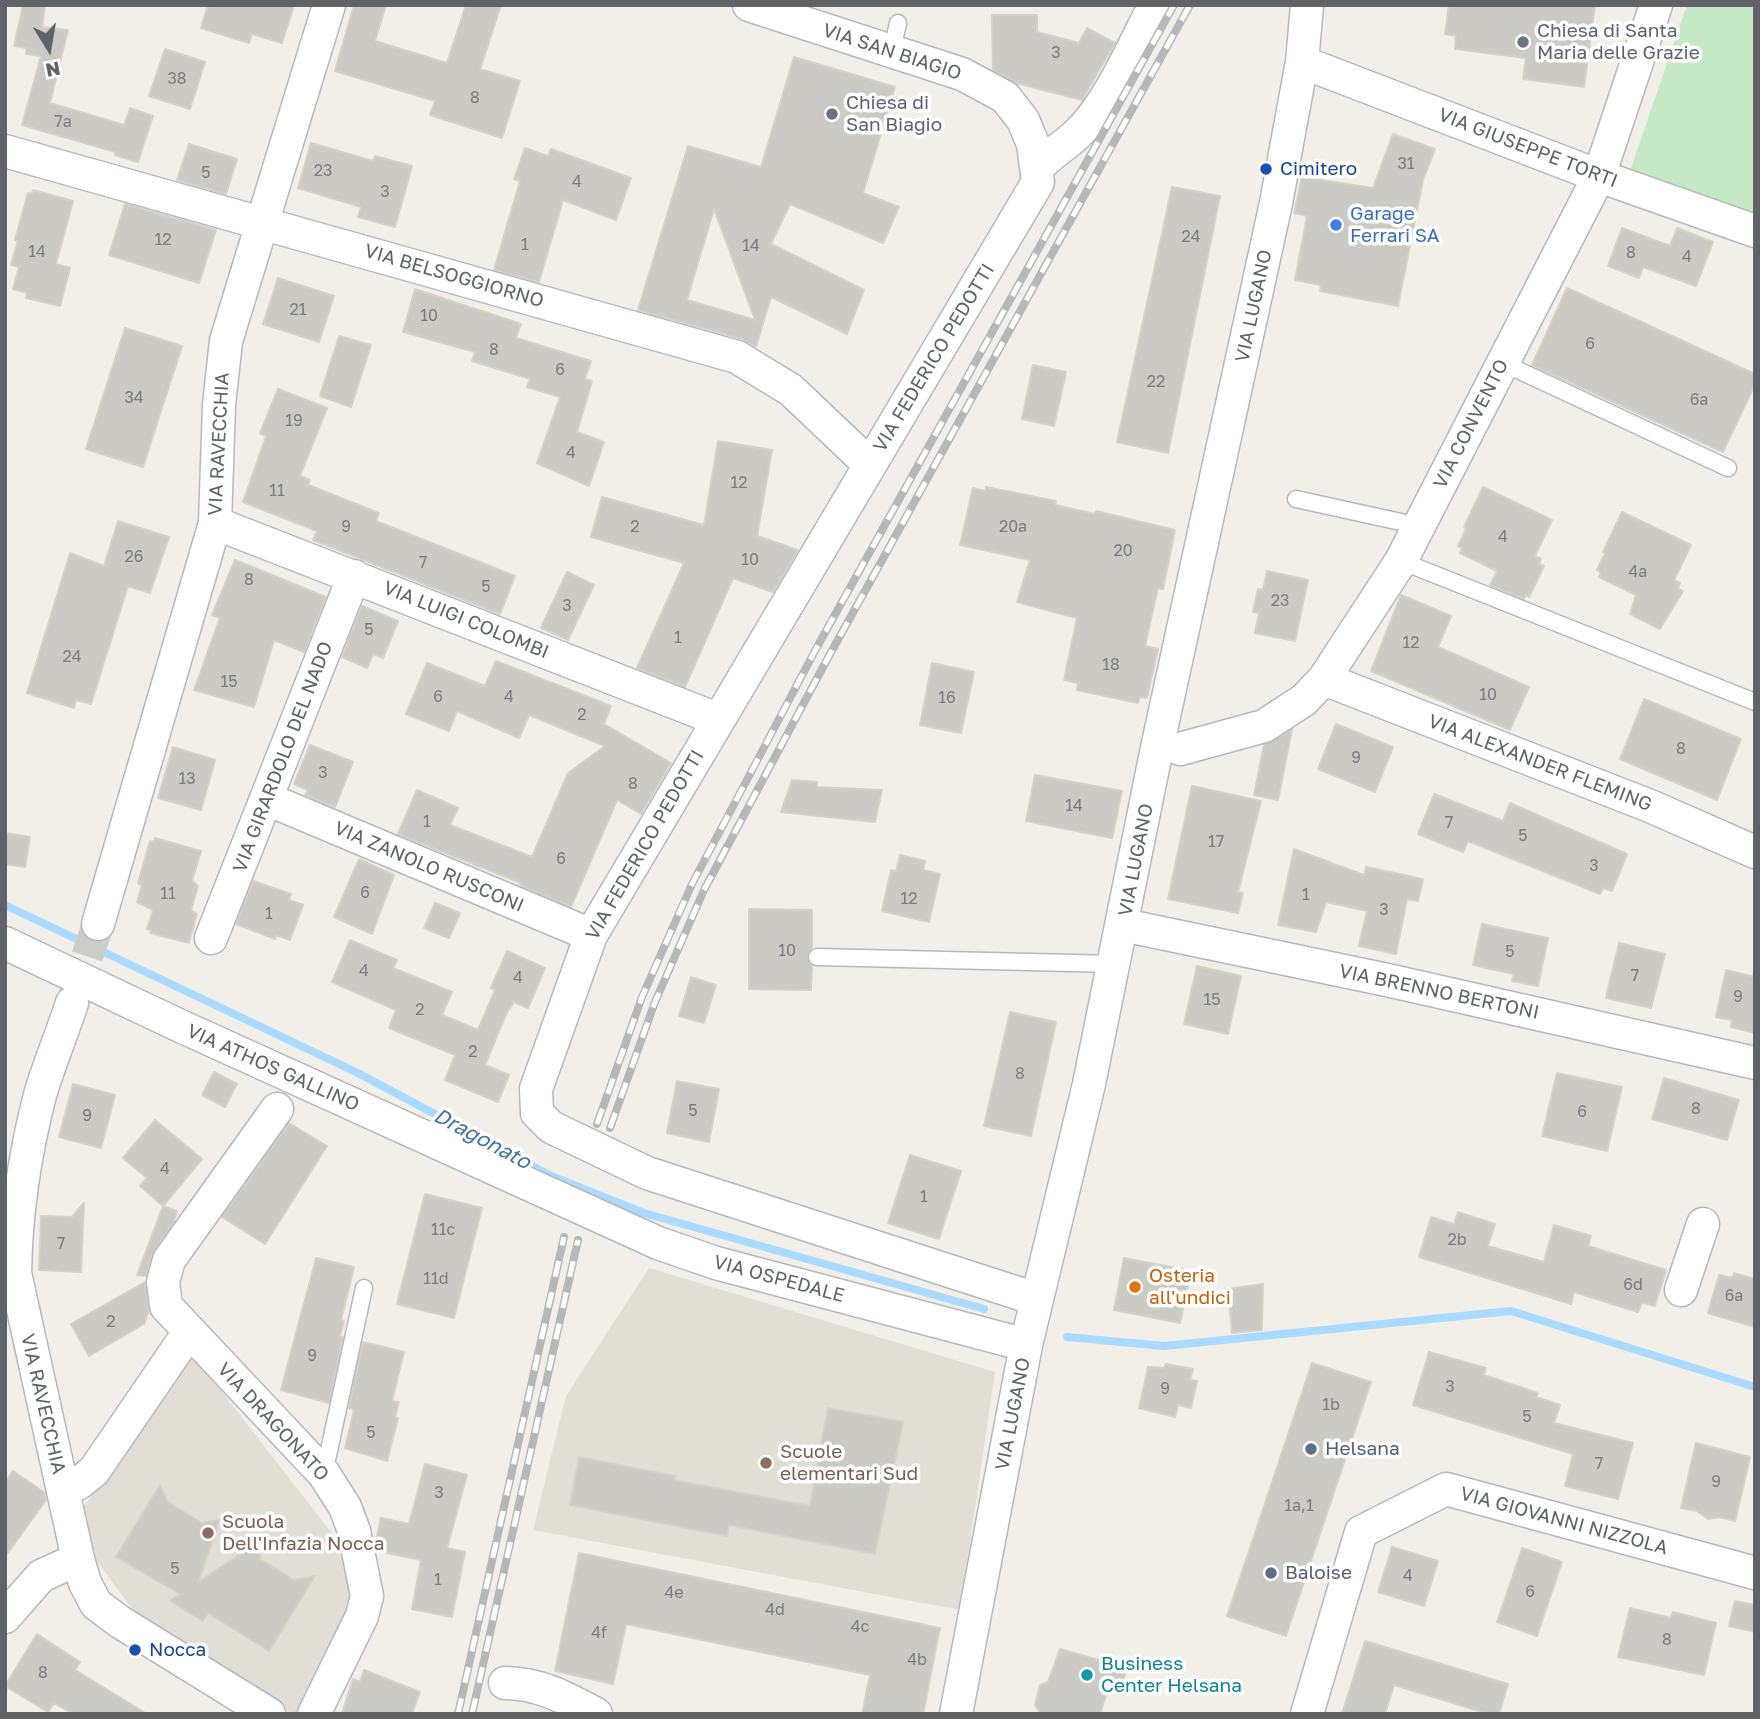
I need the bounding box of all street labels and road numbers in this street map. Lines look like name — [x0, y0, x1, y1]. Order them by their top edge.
street label: VIA SAN BIAGIO — [820, 19, 964, 85]
street label: VIA GIUSEPPE TORTI — [1435, 103, 1621, 193]
street label: VIA BELSOGGIORNO — [362, 239, 546, 313]
street label: VIA LUGANO — [1231, 248, 1277, 364]
street label: VIA FEDERICO PEDOTTI — [869, 260, 999, 456]
street label: VIA CONVENTO — [1429, 356, 1513, 492]
street label: VIA RAVECCHIA — [204, 372, 234, 516]
street label: VIA LUIGI COLOMBI — [380, 576, 552, 664]
street label: VIA GIRARDOLO DEL NADO — [228, 638, 338, 876]
street label: VIA ALEXANDER FLEMING — [1425, 710, 1655, 816]
street label: VIA FEDERICO PEDOTTI — [581, 746, 709, 944]
street label: VIA LUGANO — [1114, 802, 1158, 918]
street label: VIA ZANOLO RUSCONI — [331, 817, 527, 917]
street label: VIA BRENNO BERTONI — [1337, 960, 1541, 1024]
street label: VIA ATHOS GALLINO — [183, 1020, 363, 1116]
street label: VIA OSPEDALE — [711, 1251, 847, 1307]
street label: VIA RAVECCHIA — [16, 1332, 70, 1476]
street label: VIA LUGANO — [991, 1356, 1035, 1472]
street label: VIA DRAGONATO — [212, 1358, 334, 1486]
street label: VIA GIOVANNI NIZZOLA — [1458, 1482, 1670, 1560]

